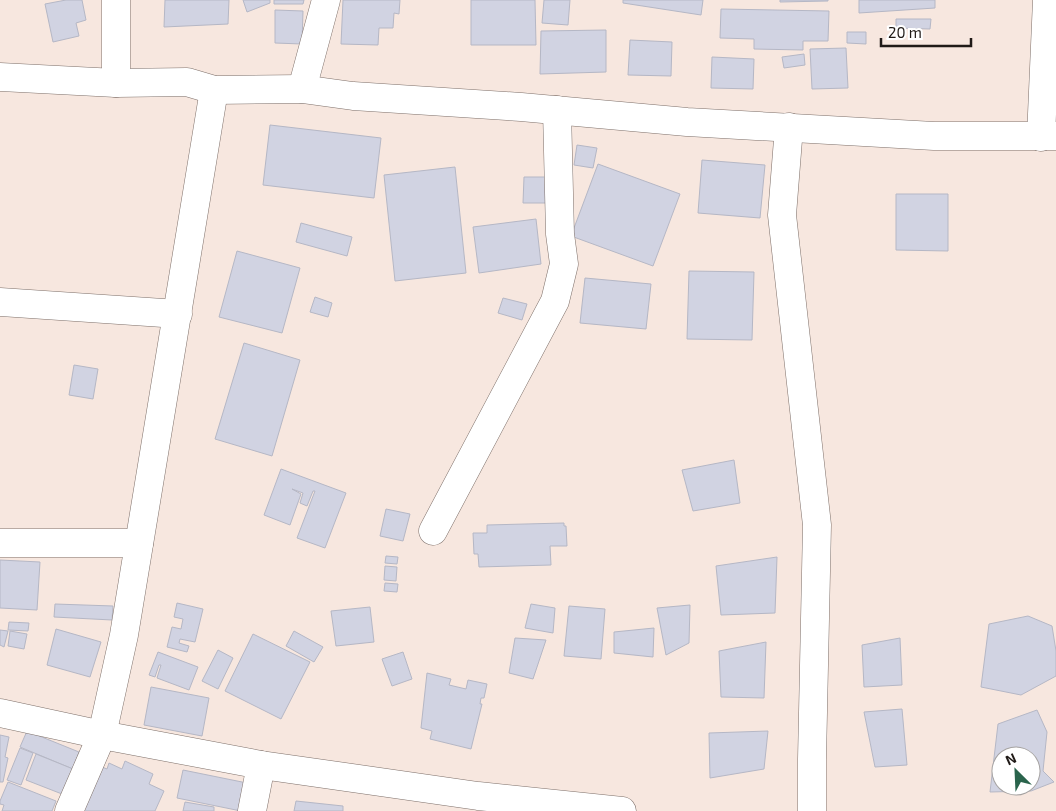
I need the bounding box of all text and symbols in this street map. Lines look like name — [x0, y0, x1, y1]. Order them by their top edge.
scale bar — [881, 15, 971, 47]
text: 20 m — [888, 23, 922, 41]
north arrow — [991, 746, 1041, 796]
text: N — [1002, 749, 1019, 768]

